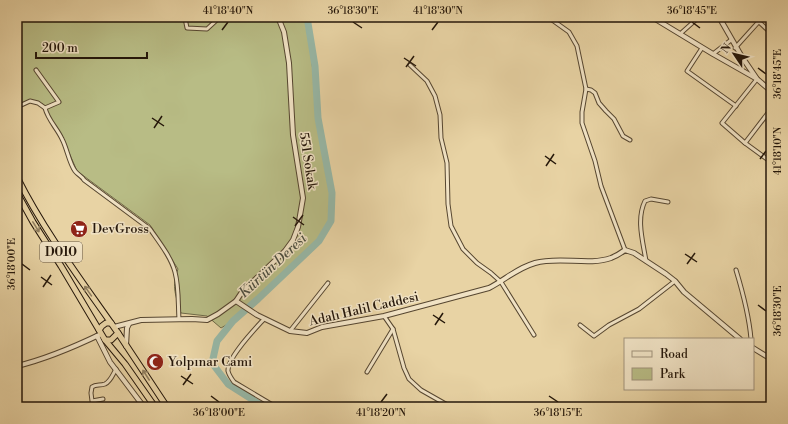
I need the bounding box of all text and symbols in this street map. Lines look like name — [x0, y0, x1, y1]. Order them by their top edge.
text: 41°18'40"N — [203, 5, 254, 17]
text: 36°18'30"E — [328, 5, 378, 17]
text: 41°18'30"N — [413, 5, 464, 17]
text: 36°18'45"E — [667, 5, 717, 17]
scale bar — [36, 34, 147, 60]
north arrow — [714, 34, 754, 74]
text: 200 m — [42, 41, 78, 56]
text: N — [718, 41, 735, 56]
text: 36°18'45"E — [772, 49, 784, 99]
text: 41°18'10"N — [772, 126, 784, 175]
street label: 551 Sokak — [296, 131, 321, 192]
supermarket icon: DevGross — [69, 219, 89, 239]
one-way arrow — [32, 221, 40, 232]
place label: DevGross — [92, 221, 149, 237]
water label: Kürtün Deresi — [235, 229, 311, 302]
text: 36°18'00"E — [6, 238, 18, 290]
road number: D010 — [40, 242, 82, 262]
one-way arrow — [84, 286, 93, 297]
text: 36°18'30"E — [772, 286, 784, 336]
street label: Adalı Halil Caddesi — [307, 289, 420, 330]
legend — [624, 338, 754, 390]
text: Road — [660, 347, 688, 362]
mosque icon: Yolpınar Cami — [145, 352, 165, 372]
place label: Yolpınar Cami — [167, 354, 252, 370]
text: Park — [660, 367, 686, 382]
one-way arrow — [141, 369, 150, 380]
text: 36°18'00"E — [193, 407, 245, 419]
text: 41°18'20"N — [356, 407, 407, 419]
text: 36°18'15"E — [534, 407, 582, 419]

